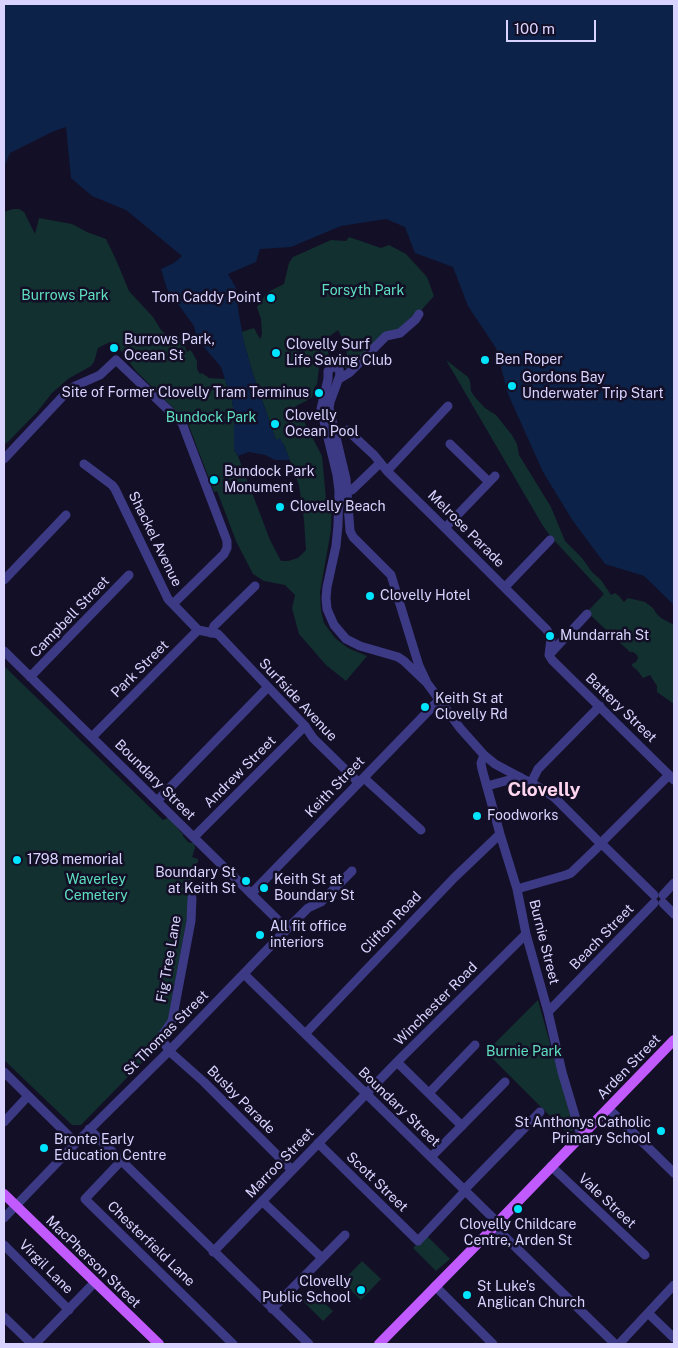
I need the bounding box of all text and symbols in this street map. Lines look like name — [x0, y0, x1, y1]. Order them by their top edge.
scale bar — [508, 10, 598, 42]
text: 100 m — [514, 20, 555, 37]
park label: Forsyth Park — [322, 283, 404, 299]
park label: Burrows Park — [21, 288, 109, 304]
place label: Tom Caddy Point — [152, 290, 261, 306]
marker: Tom Caddy Point — [265, 292, 277, 304]
place label: Burrows Park, Ocean St — [124, 332, 215, 364]
place label: Clovelly Surf Life Saving Club — [286, 337, 392, 370]
marker: Burrows Park, Ocean St — [108, 342, 120, 354]
marker: Clovelly Surf Life Saving Club — [270, 347, 282, 359]
place label: Ben Roper — [495, 352, 563, 368]
marker: Ben Roper — [479, 354, 491, 366]
place label: Gordons Bay Underwater Trip Start — [522, 370, 664, 402]
marker: Gordons Bay Underwater Trip Start — [506, 380, 518, 392]
place label: Site of Former Clovelly Tram Terminus — [62, 385, 309, 401]
marker: Site of Former Clovelly Tram Terminus — [313, 387, 325, 399]
place label: Clovelly Ocean Pool — [285, 408, 359, 441]
park label: Bundock Park — [166, 410, 256, 426]
marker: Clovelly Ocean Pool — [269, 418, 281, 430]
place label: Bundock Park Monument — [224, 464, 315, 497]
marker: Bundock Park Monument — [208, 474, 220, 486]
street label: Melrose Parade — [424, 487, 508, 571]
street label: Shackel Avenue — [125, 489, 185, 589]
place label: Clovelly Beach — [290, 499, 386, 515]
marker: Clovelly Beach — [274, 501, 286, 513]
street label: Campbell Street — [27, 573, 113, 661]
place label: Clovelly Hotel — [380, 588, 471, 604]
marker: Clovelly Hotel — [364, 590, 376, 602]
place label: Mundarrah St — [560, 628, 649, 644]
marker: Mundarrah St — [544, 630, 556, 642]
street label: Park Street — [108, 637, 172, 701]
street label: Surfside Avenue — [255, 655, 341, 745]
street label: Battery Street — [582, 670, 660, 746]
place label: Keith St at Clovelly Rd — [435, 691, 508, 724]
marker: Keith St at Clovelly Rd — [419, 701, 431, 713]
street label: Andrew Street — [201, 733, 279, 811]
street label: Boundary Street — [111, 736, 199, 824]
street label: Keith Street — [302, 753, 368, 821]
district label: Clovelly — [508, 779, 580, 801]
place label: Foodworks — [487, 808, 558, 824]
marker: Foodworks — [471, 810, 483, 822]
place label: 1798 memorial — [27, 852, 123, 868]
marker: 1798 memorial — [11, 854, 23, 866]
place label: Boundary St at Keith St — [155, 865, 236, 898]
park label: Waverley Cemetery — [64, 872, 128, 904]
place label: Keith St at Boundary St — [274, 872, 355, 904]
marker: Boundary St at Keith St — [240, 875, 252, 887]
marker: Keith St at Boundary St — [258, 882, 270, 894]
street label: Clifton Road — [357, 888, 425, 958]
street label: Burnie Street — [525, 898, 563, 986]
street label: Beach Street — [566, 901, 638, 973]
street label: Fig Tree Lane — [153, 914, 185, 1004]
place label: All fit office interiors — [270, 919, 347, 952]
marker: All fit office interiors — [254, 929, 266, 941]
street label: Winchester Road — [391, 959, 481, 1049]
street label: St Thomas Street — [120, 987, 212, 1079]
street label: Arden Street — [594, 1031, 664, 1103]
park label: Burnie Park — [486, 1044, 562, 1060]
street label: Busby Parade — [203, 1062, 279, 1138]
street label: Boundary Street — [355, 1064, 443, 1150]
place label: St Anthonys Catholic Primary School — [515, 1115, 651, 1148]
street label: Marroo Street — [242, 1124, 318, 1202]
marker: St Anthonys Catholic Primary School — [655, 1125, 667, 1137]
place label: Bronte Early Education Centre — [54, 1132, 166, 1164]
marker: Bronte Early Education Centre — [38, 1142, 50, 1154]
street label: Scott Street — [343, 1149, 411, 1215]
street label: Vale Street — [575, 1170, 639, 1232]
street label: Chesterfield Lane — [104, 1198, 198, 1290]
marker: Clovelly Childcare Centre, Arden St — [512, 1203, 524, 1215]
street label: MacPherson Street — [42, 1212, 144, 1312]
place label: Clovelly Childcare Centre, Arden St — [459, 1217, 577, 1250]
street label: Virgil Lane — [15, 1236, 77, 1298]
place label: Clovelly Public School — [262, 1274, 351, 1306]
place label: St Luke's Anglican Church — [477, 1279, 585, 1311]
marker: Clovelly Public School — [355, 1284, 367, 1296]
marker: St Luke's Anglican Church — [461, 1289, 473, 1301]

